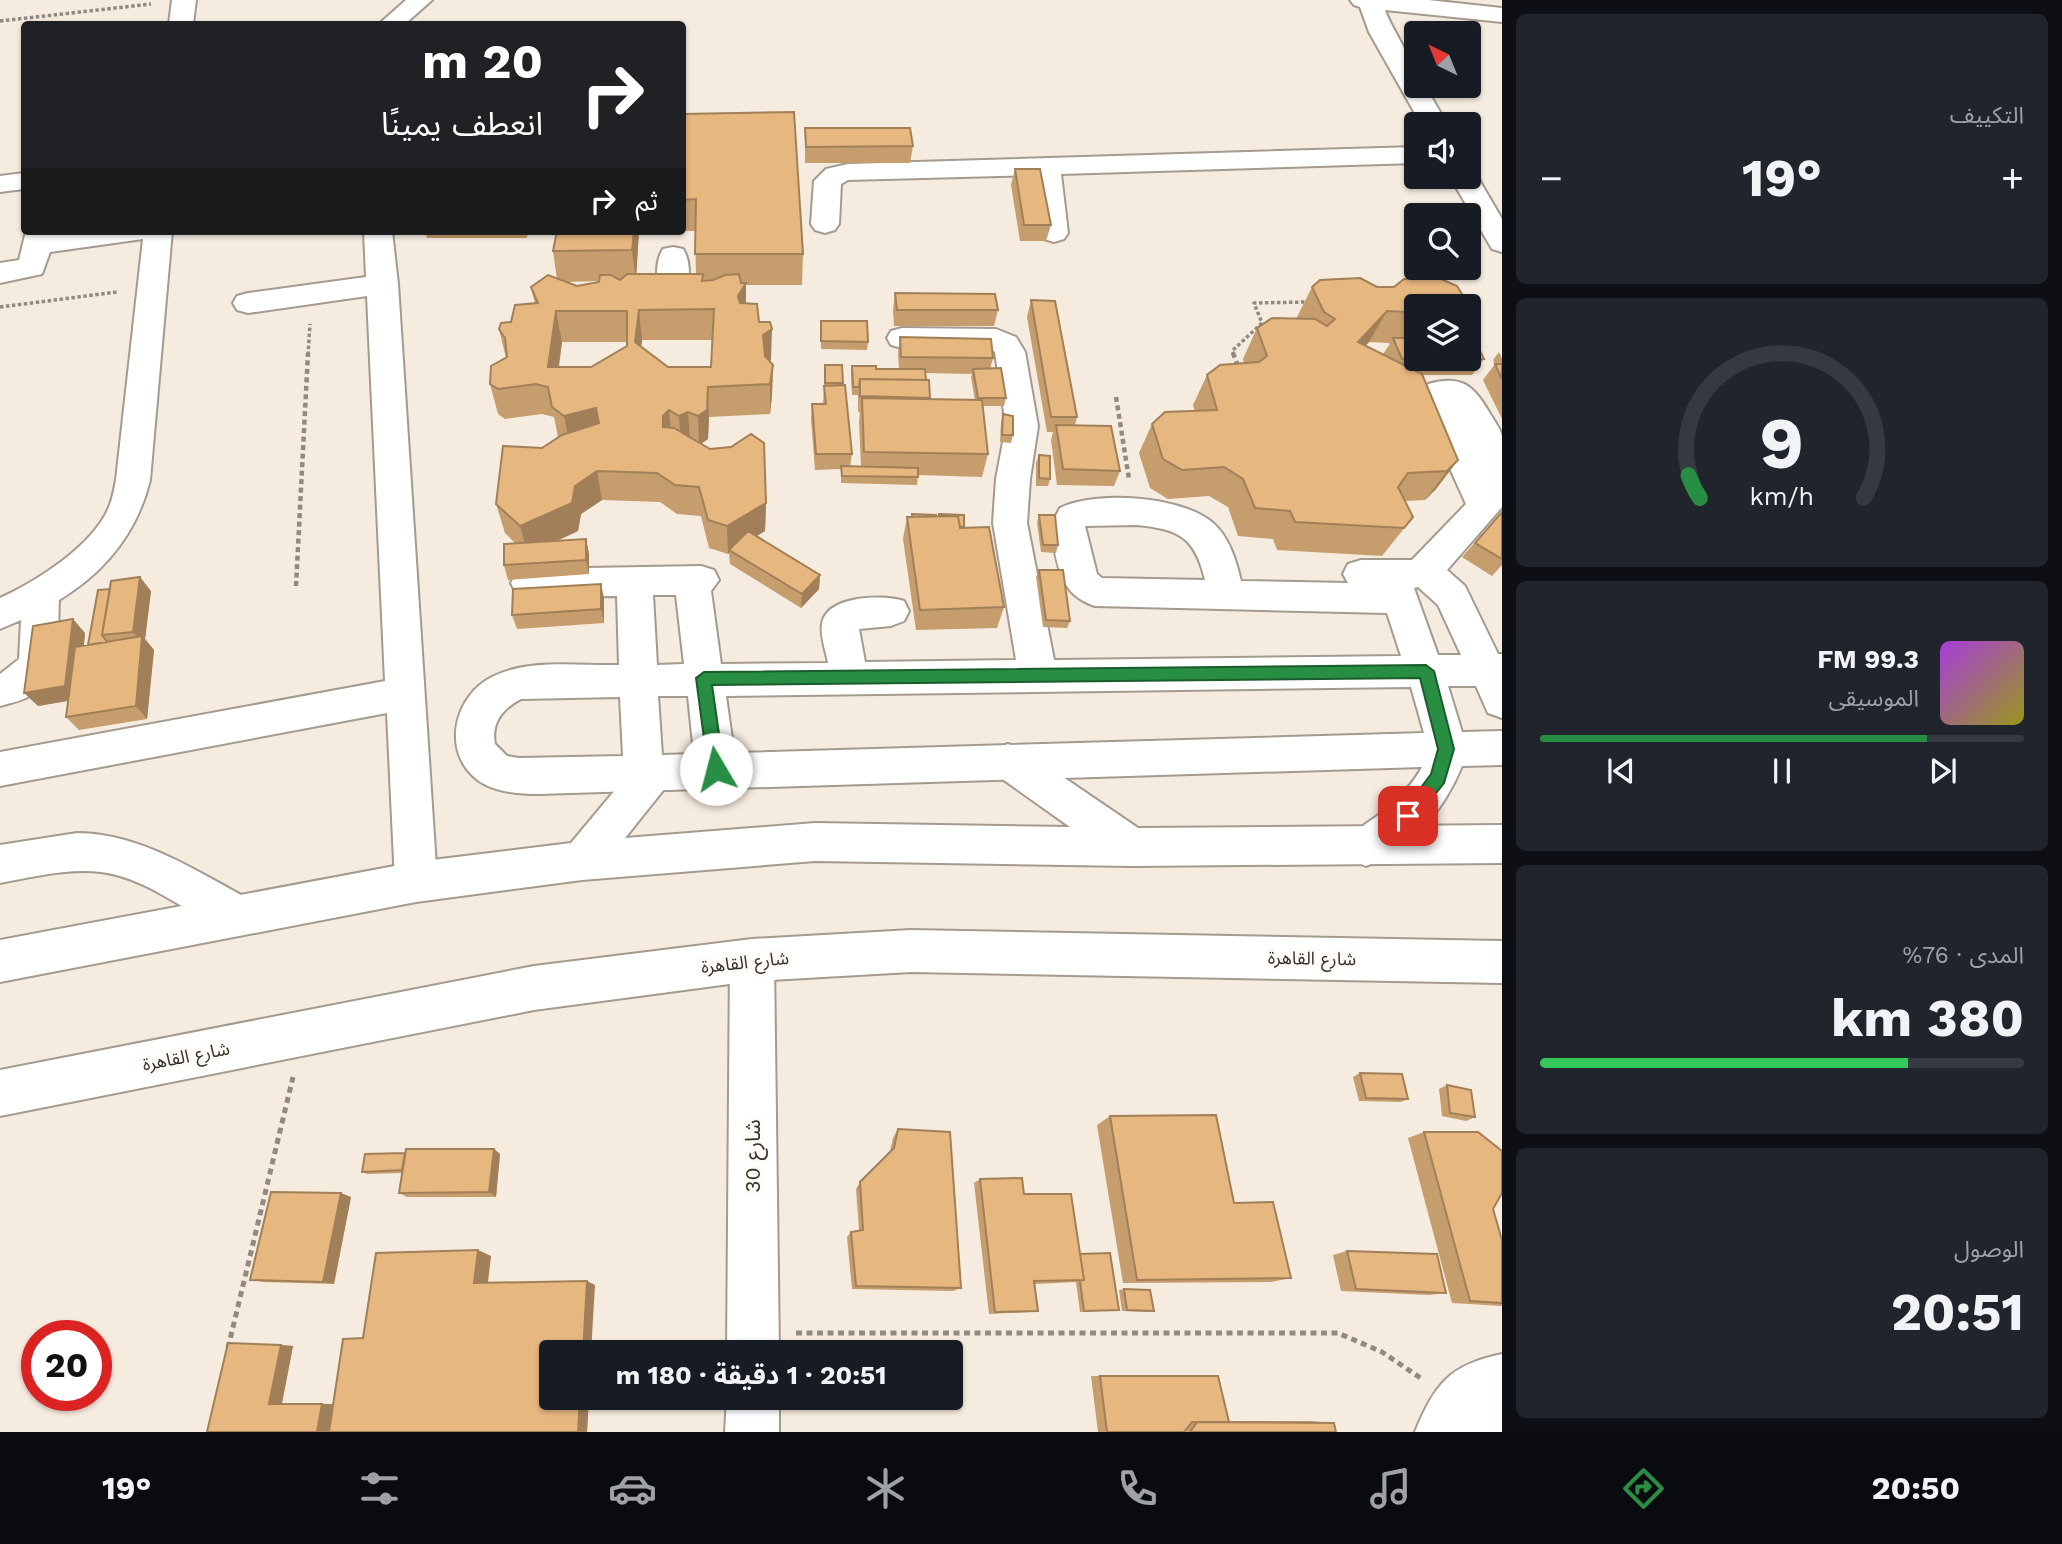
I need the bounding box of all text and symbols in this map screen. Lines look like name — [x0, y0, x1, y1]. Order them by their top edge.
north arrow — [1404, 21, 1480, 98]
map controls — [1404, 21, 1481, 371]
text: 20 m — [422, 32, 543, 90]
icon: right — [567, 49, 658, 140]
text: التكييف — [1950, 102, 2024, 129]
text: انعطف يمينًا — [381, 105, 543, 143]
button: sound — [1404, 112, 1481, 189]
text: 19° — [1742, 148, 1822, 209]
text: − — [1540, 156, 1563, 200]
text: + — [2001, 156, 2024, 200]
icon: right — [584, 182, 622, 220]
text: ثم — [636, 186, 658, 216]
button: search — [1404, 203, 1481, 280]
button: layers — [1404, 294, 1481, 371]
text: 9 — [1760, 401, 1804, 487]
text: km/h — [1750, 482, 1814, 511]
text: 99.3 FM — [1817, 644, 1919, 674]
text: الموسيقى — [1828, 685, 1919, 712]
position arrow — [679, 732, 753, 806]
icon: previous — [1602, 752, 1640, 790]
icon: pause — [1763, 752, 1801, 790]
icon: next — [1924, 752, 1962, 790]
pin — [1378, 786, 1438, 846]
icon: arrive — [1389, 797, 1427, 835]
text: المدى · 76% — [1903, 942, 2024, 969]
street label: شارع القاهرة — [700, 947, 790, 981]
street label: شارع القاهرة — [1268, 947, 1356, 973]
text: 380 km — [1831, 988, 2024, 1049]
street label: شارع القاهرة — [141, 1037, 232, 1079]
street label: شارع 30 — [740, 1119, 768, 1193]
text: الوصول — [1954, 1236, 2024, 1263]
text: 20:51 — [1891, 1282, 2024, 1343]
speed limit sign: 20 — [21, 1320, 112, 1411]
text: 20:51 · 1 دقيقة · 180 m — [616, 1360, 886, 1390]
icon: filters — [355, 1464, 404, 1513]
icon: car — [608, 1464, 657, 1513]
icon: climate — [861, 1464, 910, 1513]
icon: phone — [1113, 1464, 1162, 1513]
icon: music — [1366, 1464, 1415, 1513]
icon: directions — [1619, 1464, 1668, 1513]
text: 19° — [102, 1469, 151, 1507]
text: 20:50 — [1872, 1469, 1960, 1507]

